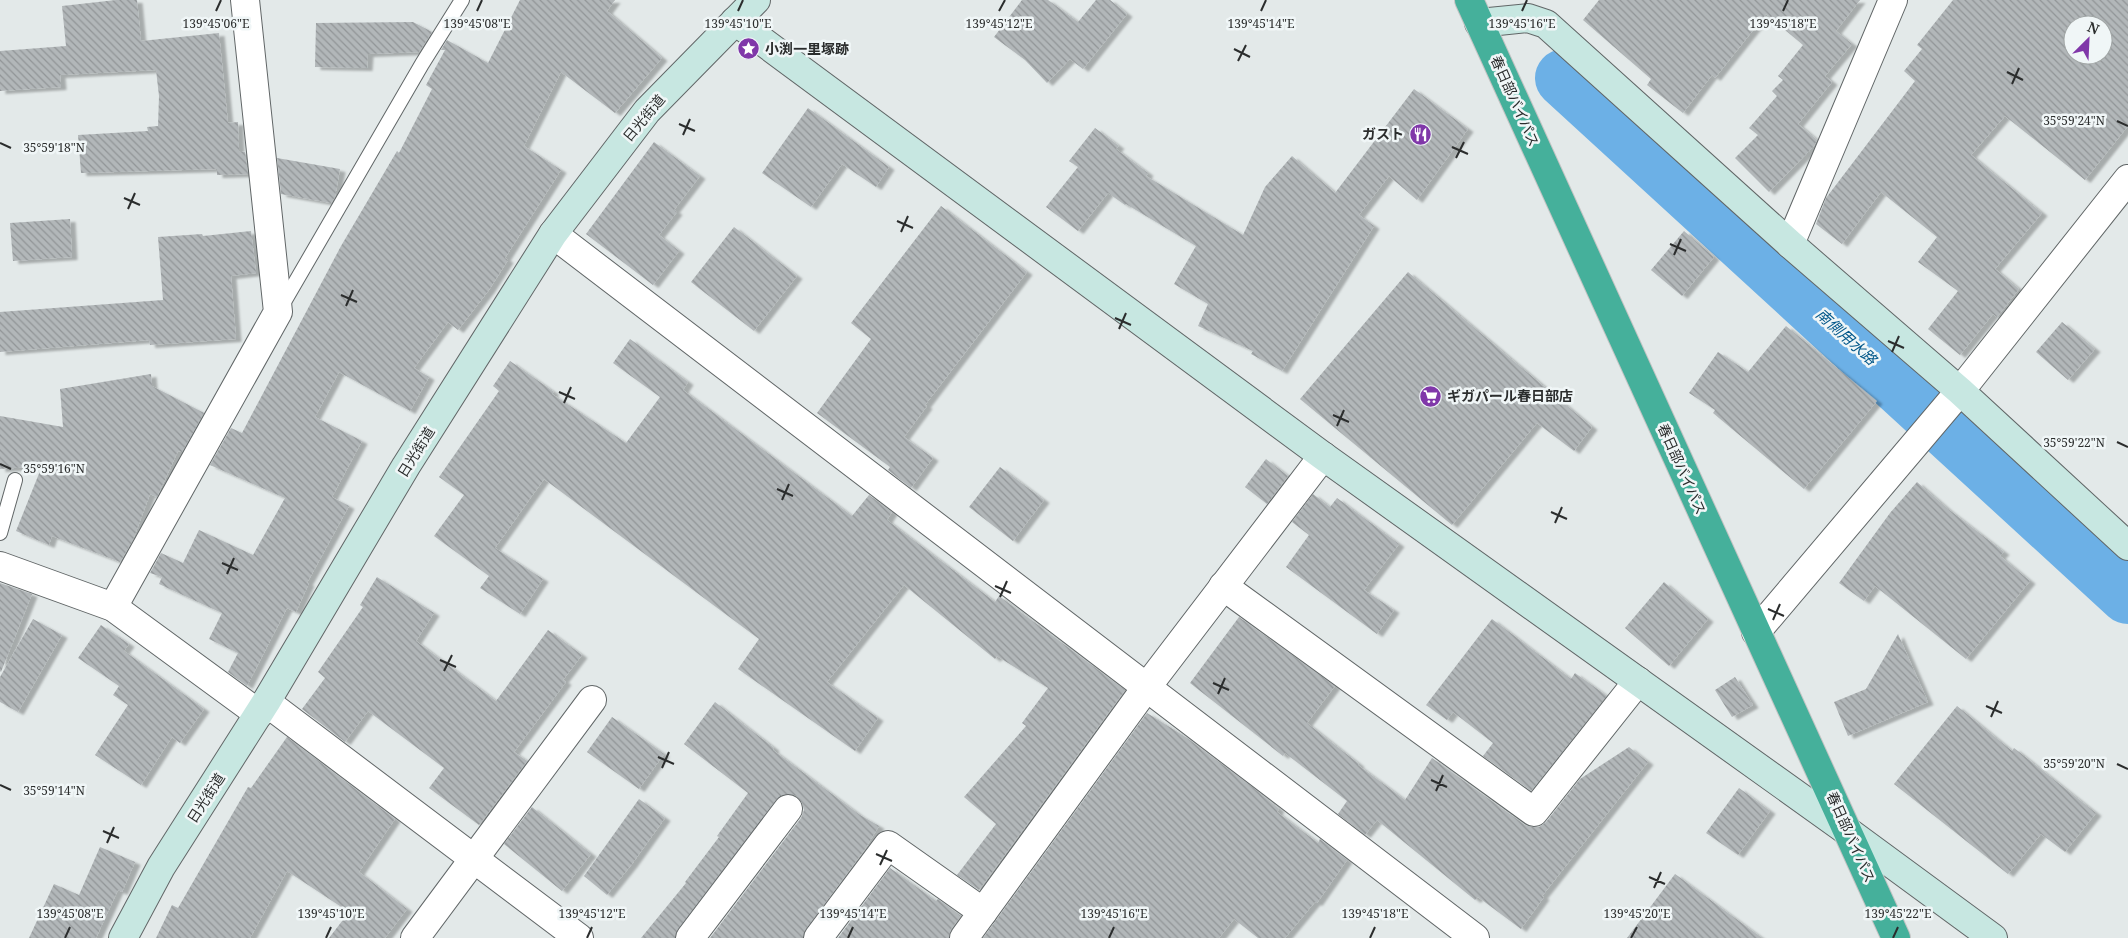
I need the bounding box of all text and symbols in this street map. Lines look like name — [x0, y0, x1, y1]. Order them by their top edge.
text: 139°45'06"E — [183, 15, 249, 32]
text: 139°45'08"E — [444, 15, 510, 32]
text: 139°45'10"E — [705, 15, 771, 32]
text: 139°45'12"E — [966, 15, 1032, 32]
text: 139°45'14"E — [1228, 15, 1294, 32]
text: 139°45'16"E — [1489, 15, 1555, 32]
text: 139°45'18"E — [1750, 15, 1816, 32]
north arrow — [2063, 15, 2113, 65]
text: N — [2085, 17, 2102, 39]
place icon: 小渕一里塚跡 — [737, 37, 761, 61]
place label: 小渕一里塚跡 — [765, 39, 849, 58]
street label: 春日部バイパス — [1487, 52, 1544, 149]
street label: 日光街道 — [618, 90, 669, 145]
text: 35°59'24"N — [2043, 112, 2105, 129]
restaurant icon: ガスト — [1408, 122, 1432, 146]
place label: ガスト — [1362, 124, 1404, 143]
text: 35°59'18"N — [23, 139, 85, 156]
water label: 南側用水路 — [1812, 304, 1883, 370]
supermarket icon: ギガパール春日部店 — [1419, 384, 1443, 408]
place label: ギガパール春日部店 — [1447, 386, 1573, 405]
street label: 春日部バイパス — [1654, 420, 1711, 517]
street label: 日光街道 — [393, 423, 438, 481]
text: 35°59'22"N — [2043, 434, 2105, 451]
text: 35°59'16"N — [23, 460, 85, 477]
text: 35°59'20"N — [2043, 755, 2105, 772]
street label: 日光街道 — [182, 769, 229, 826]
text: 35°59'14"N — [23, 782, 85, 799]
street label: 春日部バイパス — [1823, 788, 1880, 885]
text: 139°45'08"E — [37, 905, 103, 922]
text: 139°45'10"E — [298, 905, 364, 922]
text: 139°45'12"E — [559, 905, 625, 922]
text: 139°45'14"E — [820, 905, 886, 922]
text: 139°45'16"E — [1081, 905, 1147, 922]
text: 139°45'18"E — [1342, 905, 1408, 922]
text: 139°45'20"E — [1604, 905, 1670, 922]
text: 139°45'22"E — [1865, 905, 1931, 922]

